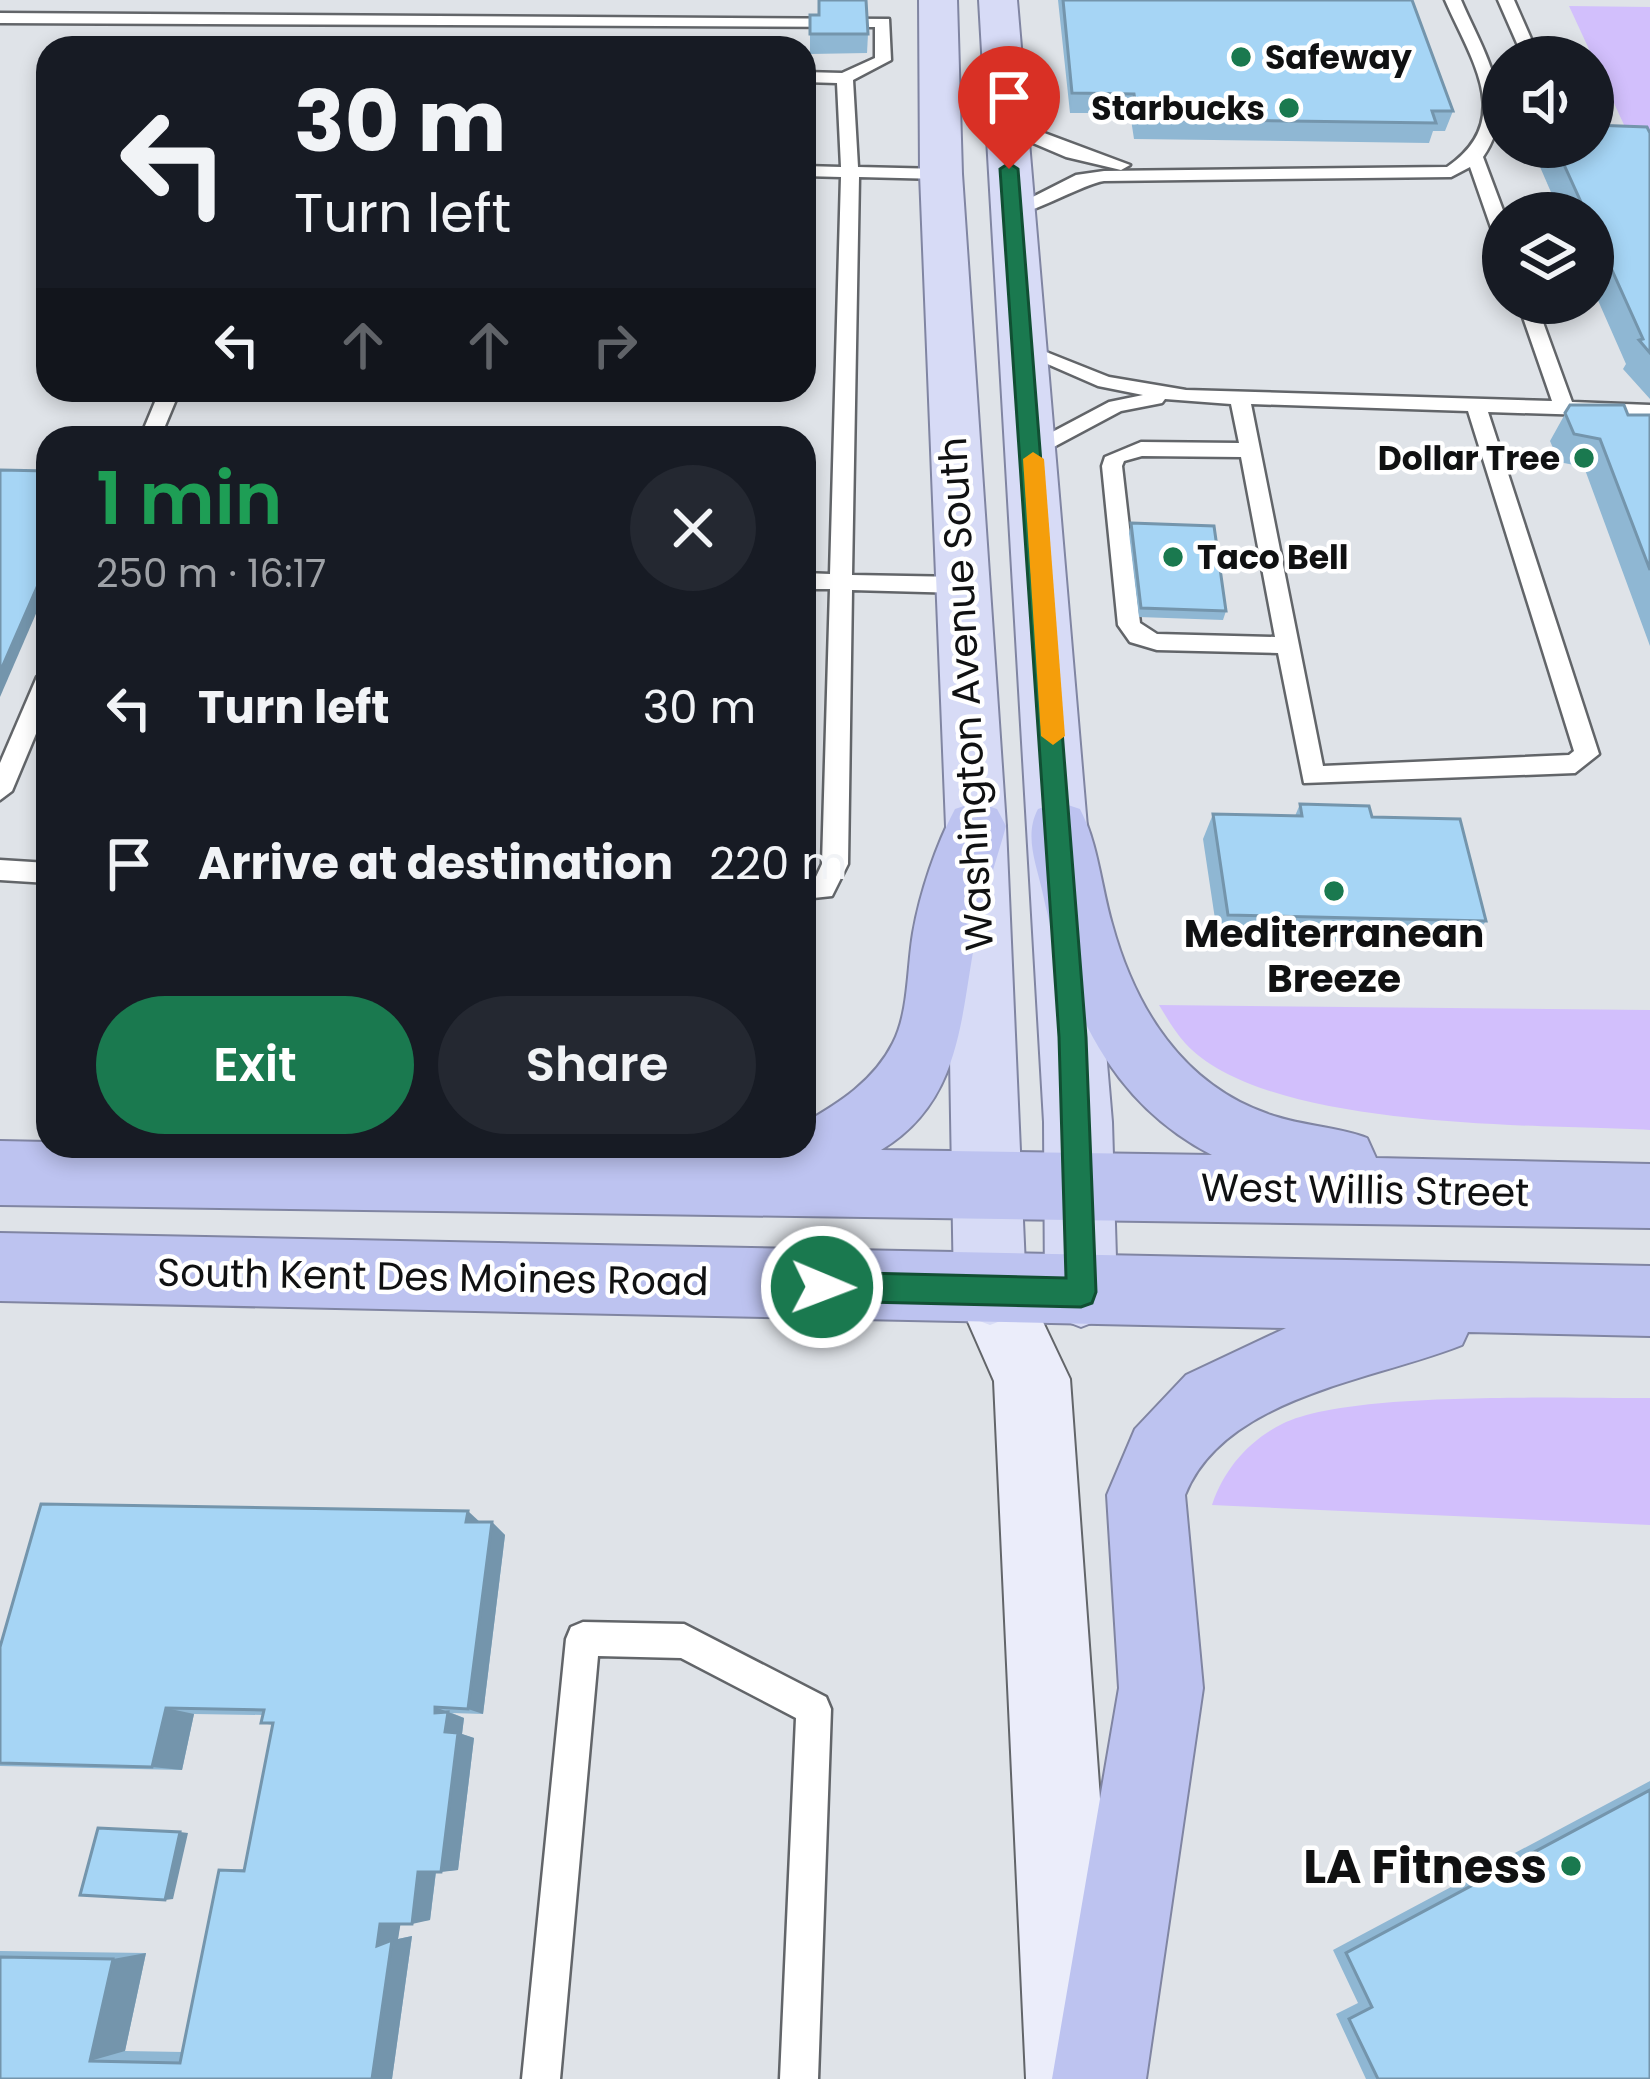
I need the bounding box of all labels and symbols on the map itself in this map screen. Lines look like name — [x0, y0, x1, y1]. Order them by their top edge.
place label: Safeway — [1265, 34, 1412, 81]
marker: Safeway — [1228, 44, 1254, 70]
pin — [958, 46, 1060, 169]
place label: Starbucks — [1091, 85, 1265, 132]
marker: Starbucks — [1276, 95, 1302, 121]
place label: Dollar Tree — [1378, 435, 1560, 482]
street label: Washington Avenue South — [925, 436, 1007, 952]
marker: Dollar Tree — [1571, 445, 1597, 471]
place label: Taco Bell — [1197, 534, 1348, 581]
marker: Taco Bell — [1160, 544, 1186, 570]
marker: Mediterranean Breeze — [1321, 878, 1347, 904]
place label: Mediterranean Breeze — [1184, 906, 1484, 1006]
street label: West Willis Street — [1200, 1160, 1530, 1220]
position arrow — [759, 1224, 885, 1350]
street label: South Kent Des Moines Road — [157, 1245, 709, 1309]
place label: LA Fitness — [1303, 1833, 1547, 1900]
marker: LA Fitness — [1558, 1853, 1584, 1879]

